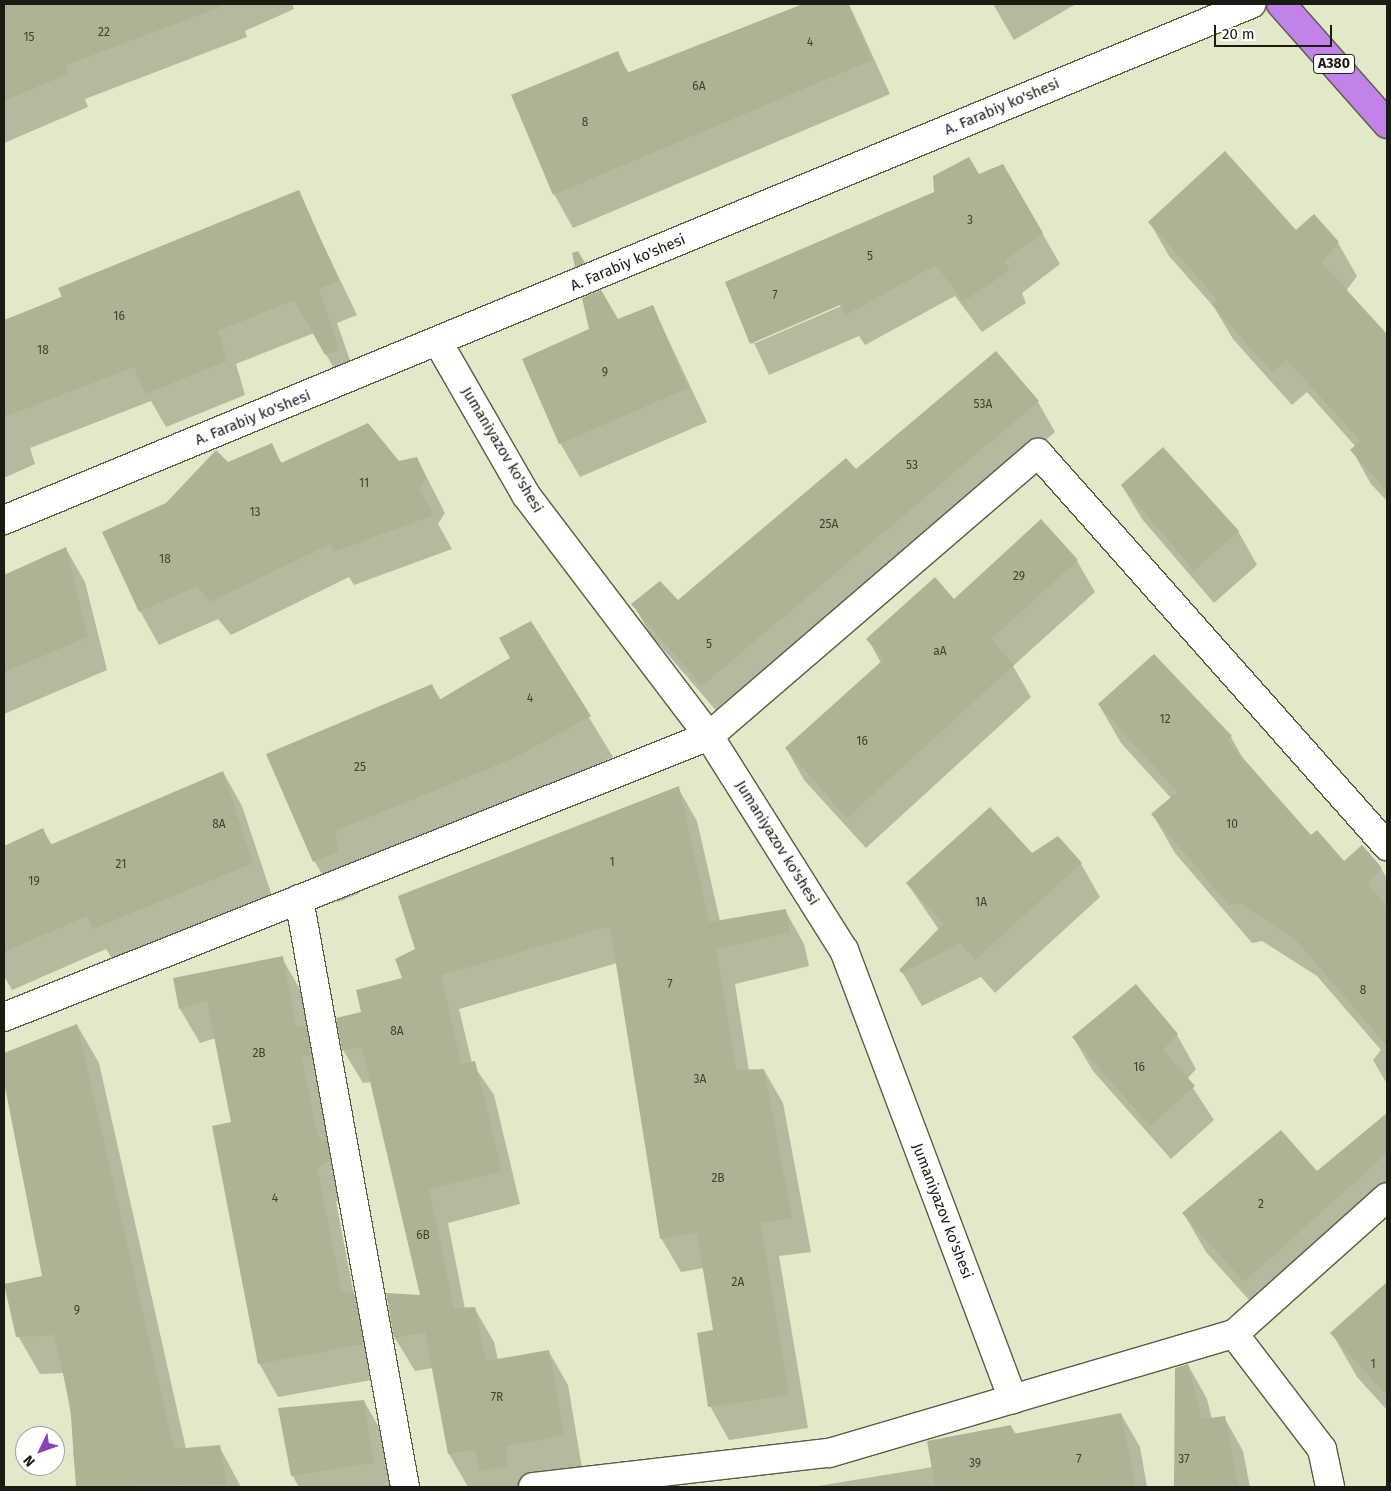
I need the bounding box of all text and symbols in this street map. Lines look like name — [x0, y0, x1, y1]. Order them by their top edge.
scale bar — [1216, 15, 1334, 47]
text: 20 m — [1222, 25, 1255, 43]
house number: 22 — [98, 26, 110, 40]
house number: 15 — [23, 31, 35, 45]
house number: 4 — [807, 36, 813, 50]
road number: A380 — [1313, 52, 1355, 76]
street label: A. Farabiy ko'shesi — [942, 75, 1062, 139]
house number: 6A — [692, 80, 706, 94]
house number: 8 — [582, 116, 588, 130]
house number: 3 — [967, 214, 973, 228]
street label: A. Farabiy ko'shesi — [568, 231, 688, 295]
house number: 5 — [867, 250, 873, 264]
house number: 7 — [772, 289, 778, 303]
house number: 16 — [113, 310, 125, 324]
house number: 18 — [37, 344, 49, 358]
house number: 9 — [602, 366, 608, 380]
street label: Jumaniyazov ko'shesi — [457, 384, 547, 516]
street label: A. Farabiy ko'shesi — [192, 387, 314, 449]
house number: 53A — [974, 398, 992, 412]
house number: 53 — [906, 459, 918, 473]
house number: 11 — [359, 477, 369, 491]
house number: 13 — [249, 506, 261, 520]
house number: 25A — [820, 518, 838, 532]
house number: 18 — [159, 553, 171, 567]
house number: 29 — [1013, 570, 1025, 584]
house number: 5 — [706, 638, 712, 652]
house number: aA — [933, 645, 947, 659]
house number: 4 — [527, 692, 533, 706]
house number: 12 — [1159, 713, 1171, 727]
house number: 16 — [856, 735, 868, 749]
house number: 25 — [354, 761, 366, 775]
street label: Jumaniyazov ko'shesi — [731, 777, 823, 909]
house number: 8A — [212, 818, 226, 832]
house number: 10 — [1226, 818, 1238, 832]
house number: 1 — [609, 856, 615, 870]
house number: 21 — [116, 858, 126, 872]
house number: 19 — [28, 875, 40, 889]
house number: 1A — [975, 896, 987, 910]
house number: 7 — [667, 978, 673, 992]
house number: 8 — [1360, 984, 1366, 998]
house number: 8A — [390, 1025, 404, 1039]
house number: 2B — [252, 1047, 266, 1061]
house number: 16 — [1133, 1061, 1145, 1075]
house number: 3A — [694, 1073, 706, 1087]
street label: Jumaniyazov ko'shesi — [908, 1141, 976, 1281]
house number: 2B — [711, 1172, 725, 1186]
house number: 4 — [272, 1192, 278, 1206]
house number: 2 — [1258, 1198, 1264, 1212]
house number: 6B — [416, 1229, 430, 1243]
house number: 2A — [732, 1276, 744, 1290]
house number: 9 — [74, 1304, 80, 1318]
house number: 1 — [1370, 1358, 1376, 1372]
house number: 7R — [491, 1391, 503, 1405]
north arrow — [15, 1426, 65, 1476]
text: N — [20, 1452, 39, 1470]
house number: 7 — [1076, 1453, 1082, 1467]
house number: 37 — [1178, 1453, 1190, 1467]
house number: 39 — [969, 1457, 981, 1471]

